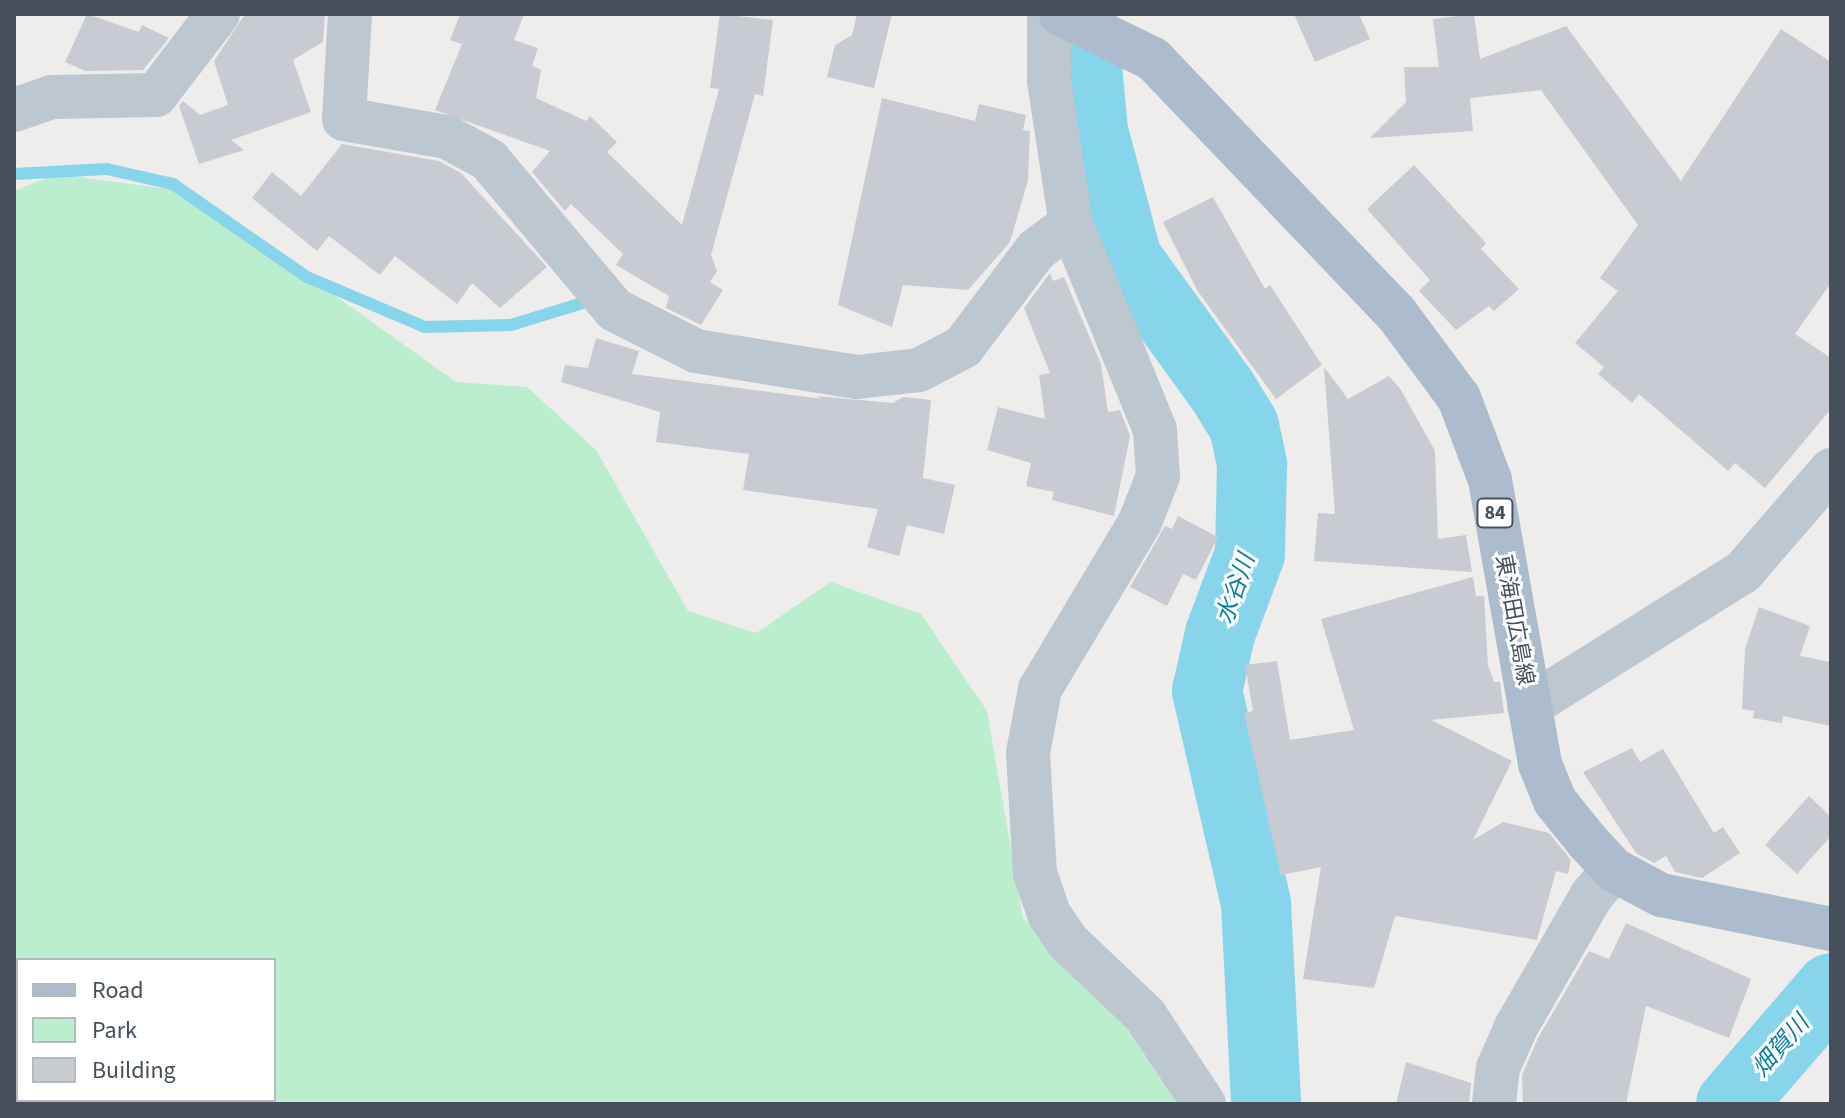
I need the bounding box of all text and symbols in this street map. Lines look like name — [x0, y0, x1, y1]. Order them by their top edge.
road number: 84 — [1475, 497, 1515, 529]
water label: 水谷川 — [1211, 550, 1261, 628]
street label: 東海田広島線 — [1490, 553, 1538, 687]
legend — [16, 958, 276, 1102]
text: Road — [92, 973, 144, 1008]
water label: 畑賀川 — [1747, 1009, 1815, 1083]
text: Park — [92, 1013, 137, 1048]
text: Building — [92, 1053, 176, 1088]

